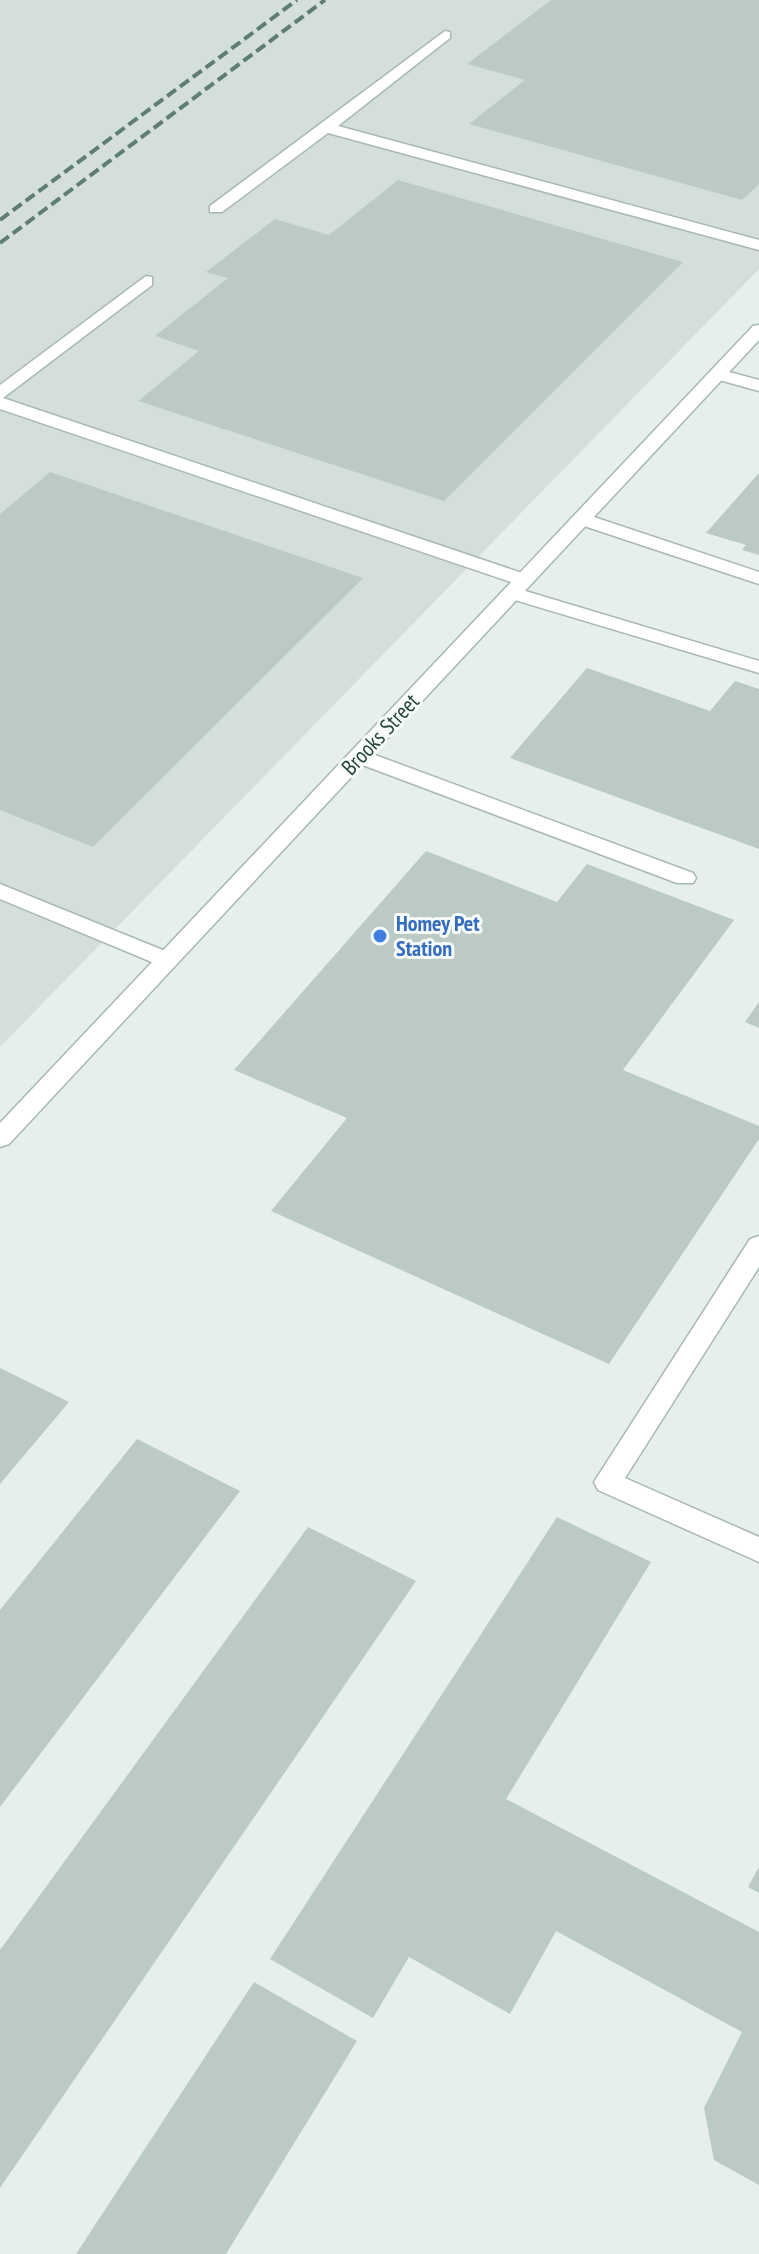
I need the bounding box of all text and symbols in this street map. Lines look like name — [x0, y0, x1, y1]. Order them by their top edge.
street label: Brooks Street — [335, 687, 425, 781]
place label: Homey Pet Station — [396, 909, 480, 962]
marker: Homey Pet Station — [371, 927, 389, 945]

